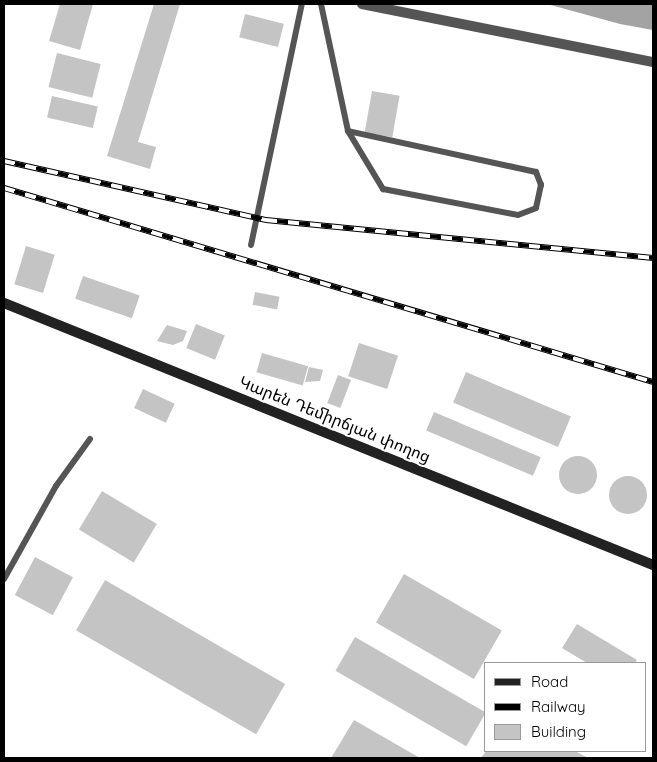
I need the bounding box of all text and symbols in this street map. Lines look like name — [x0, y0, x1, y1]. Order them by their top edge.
street label: Կարեն Դեմիրճյան փողոց — [236, 372, 434, 466]
legend — [484, 662, 647, 752]
text: Road — [531, 672, 568, 691]
text: Railway — [531, 697, 586, 716]
text: Building — [531, 722, 586, 741]

